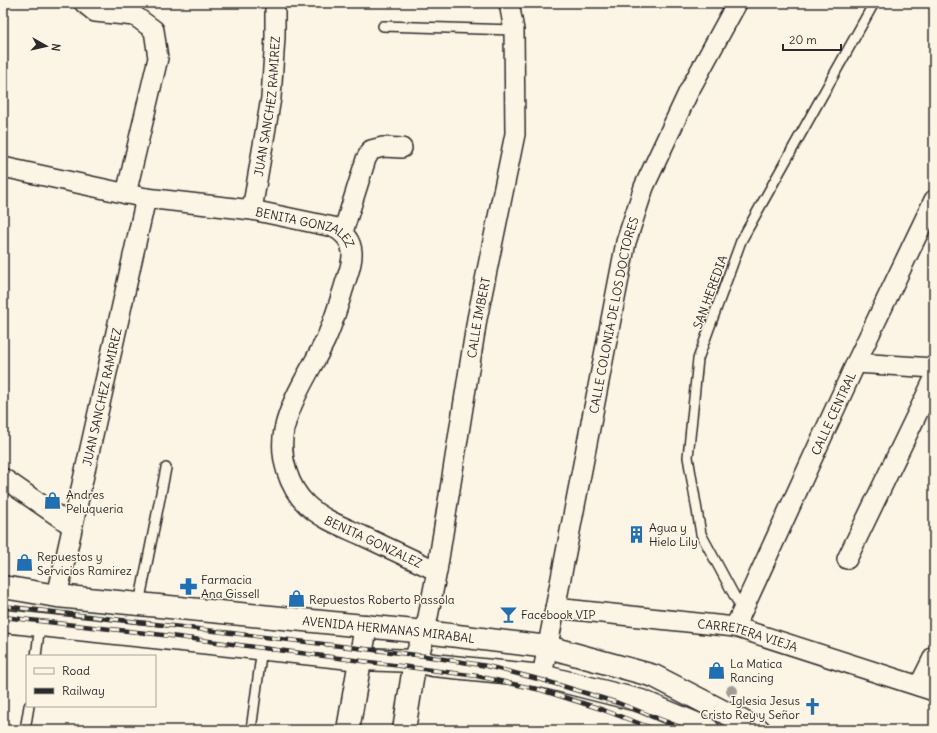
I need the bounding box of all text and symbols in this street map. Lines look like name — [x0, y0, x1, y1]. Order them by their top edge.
north arrow — [26, 26, 66, 66]
scale bar — [783, 26, 841, 52]
text: 20 m — [789, 32, 817, 47]
street label: JUAN SANCHEZ RAMIREZ — [250, 36, 283, 177]
text: N — [48, 43, 63, 52]
street label: BENITA GONZALEZ — [254, 203, 358, 249]
street label: CALLE COLONIA DE LOS DOCTORES — [586, 214, 641, 415]
street label: SAN HEREDIA — [690, 253, 730, 331]
street label: CALLE IMBERT — [463, 276, 493, 359]
street label: JUAN SANCHEZ RAMIREZ — [79, 326, 124, 467]
street label: CALLE CENTRAL — [807, 369, 859, 457]
place label: Andres Peluqueria — [66, 487, 124, 516]
shop icon: Andres Peluqueria — [43, 491, 63, 511]
street label: BENITA GONZALEZ — [322, 512, 425, 570]
place label: Agua y Hielo Lily — [649, 520, 698, 549]
building icon: Agua y Hielo Lily — [626, 524, 646, 544]
place label: Repuestos y Servicios Ramirez — [37, 549, 132, 578]
shop icon: Repuestos y Servicios Ramirez — [14, 553, 34, 573]
place label: Farmacia Ana Gissell — [201, 572, 259, 601]
pharmacy icon: Farmacia Ana Gissell — [178, 576, 198, 596]
shop icon: Repuestos Roberto Passola — [286, 589, 306, 609]
place label: Repuestos Roberto Passola — [309, 592, 455, 607]
bar icon: Facebook VIP — [498, 604, 518, 624]
place label: Facebook VIP — [521, 607, 595, 622]
street label: AVENIDA HERMANAS MIRABAL — [302, 613, 476, 646]
street label: CARRETERA VIEJA — [697, 616, 800, 654]
legend — [26, 655, 156, 707]
place label: La Matica Rancing — [730, 656, 782, 685]
shop icon: La Matica Rancing — [707, 660, 727, 680]
text: Road — [62, 663, 90, 678]
text: Railway — [62, 683, 105, 698]
place label: Iglesia Jesus Cristo Rey y Señor — [701, 693, 800, 722]
church icon: Iglesia Jesus Cristo Rey y Señor — [803, 697, 823, 717]

